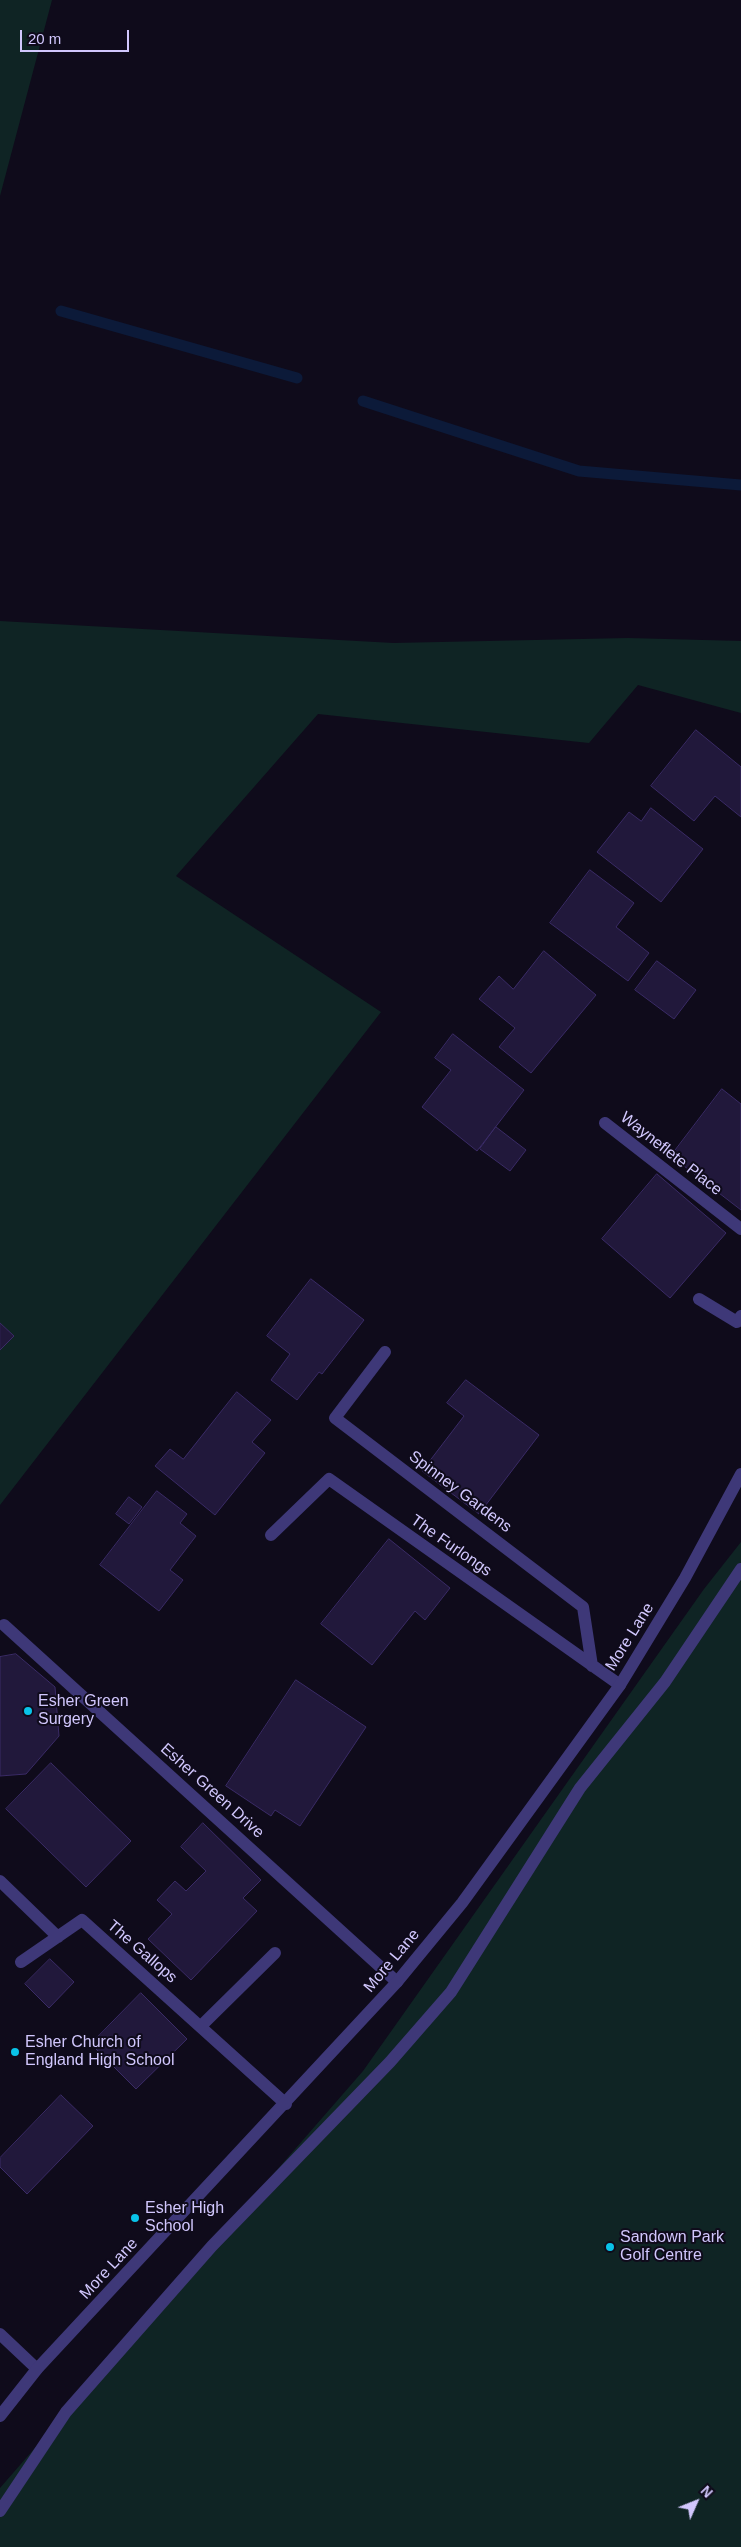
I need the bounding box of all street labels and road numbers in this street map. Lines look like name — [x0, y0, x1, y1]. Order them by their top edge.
street label: Wayneflete Place — [616, 1108, 726, 1200]
street label: Spinney Gardens — [405, 1447, 515, 1537]
street label: The Furlongs — [407, 1511, 495, 1581]
street label: More Lane — [602, 1599, 658, 1675]
street label: Esher Green Drive — [156, 1740, 268, 1842]
street label: The Gallops — [103, 1916, 181, 1988]
street label: More Lane — [360, 1926, 424, 1996]
street label: More Lane — [76, 2234, 142, 2304]

